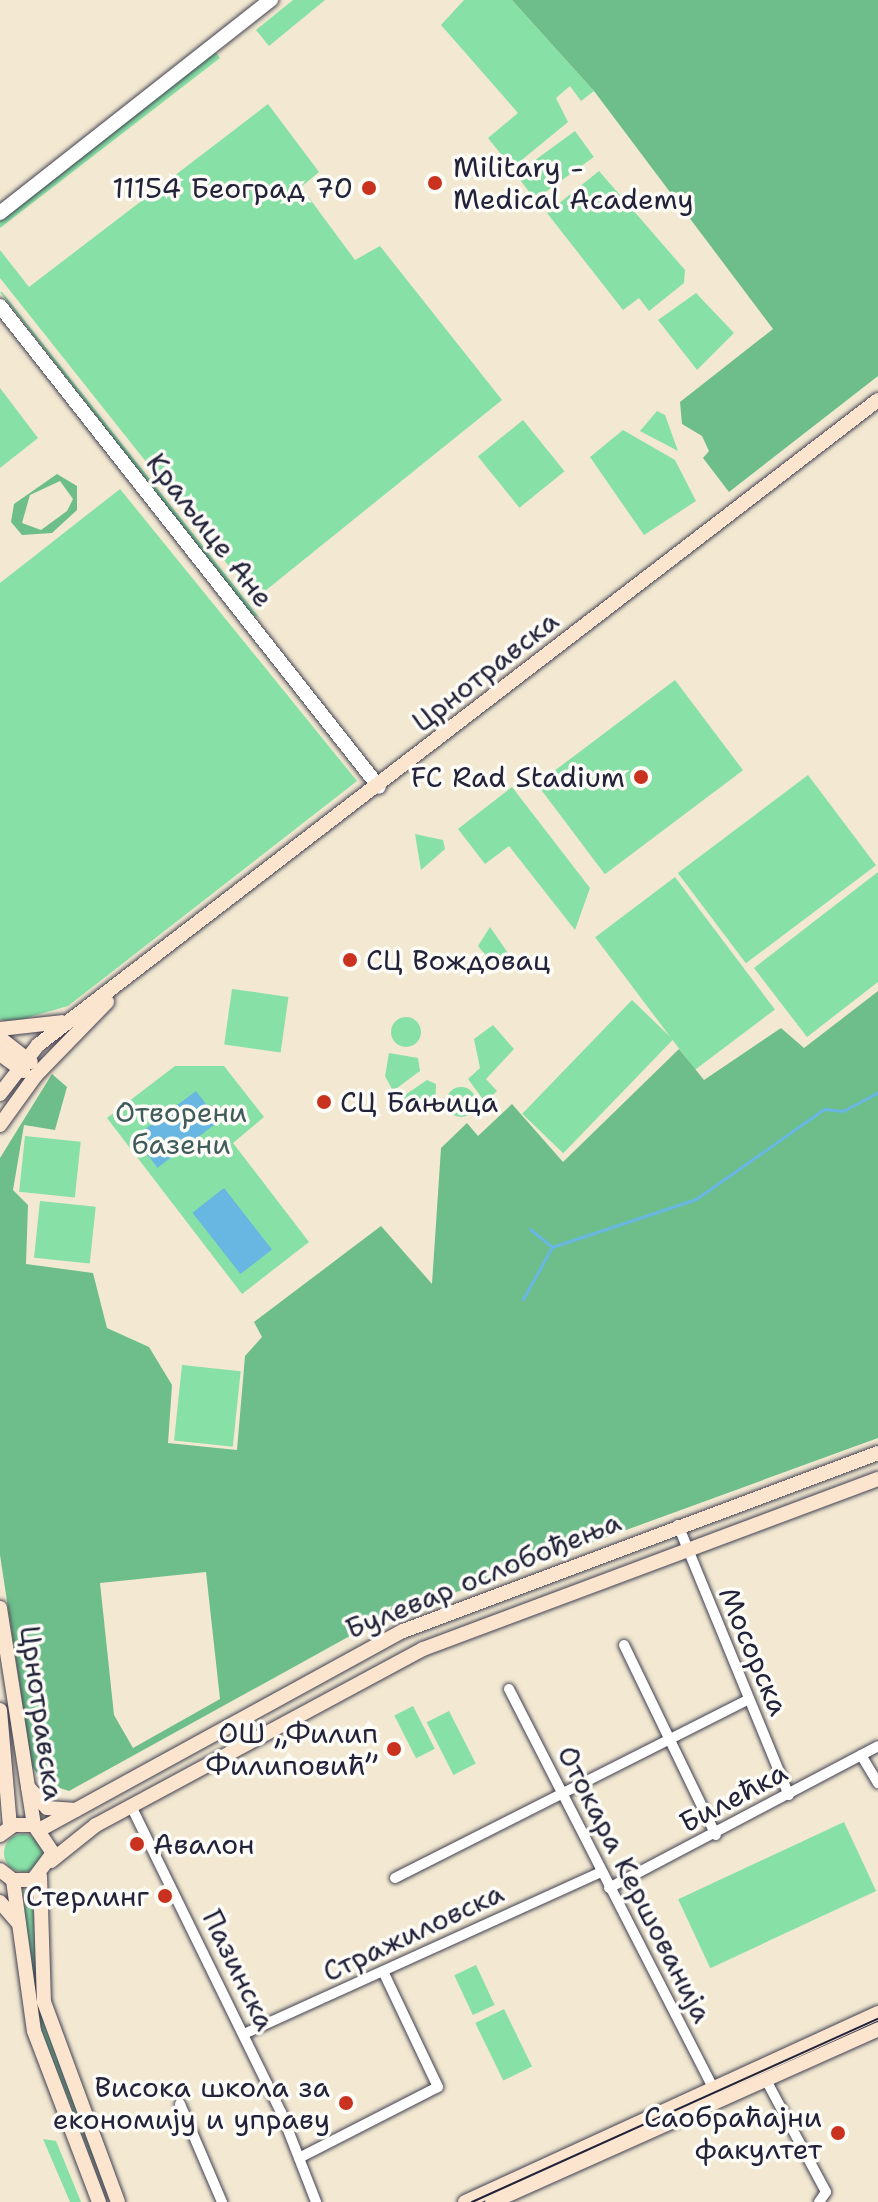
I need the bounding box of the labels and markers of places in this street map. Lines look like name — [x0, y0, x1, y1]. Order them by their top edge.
place label: Military - Medical Academy — [453, 150, 694, 216]
place label: 11154 Београд 70 — [112, 171, 353, 205]
marker: Military - Medical Academy — [424, 172, 446, 194]
marker: 11154 Београд 70 — [360, 179, 378, 197]
place label: FC Rad Stadium — [411, 760, 625, 794]
marker: FC Rad Stadium — [632, 768, 650, 786]
place label: СЦ Вождовац — [366, 943, 550, 977]
marker: СЦ Вождовац — [341, 951, 359, 969]
place label: СЦ Бањица — [340, 1085, 498, 1119]
marker: СЦ Бањица — [315, 1093, 333, 1111]
place label: ОШ „Филип Филиповић” — [205, 1716, 378, 1782]
marker: ОШ „Филип Филиповић” — [385, 1740, 403, 1758]
place label: Авалон — [153, 1827, 255, 1861]
marker: Авалон — [128, 1835, 146, 1853]
place label: Стерлинг — [26, 1879, 149, 1913]
marker: Стерлинг — [156, 1887, 174, 1905]
place label: Висока школа за економију и управу — [53, 2070, 330, 2136]
marker: Висока школа за економију и управу — [337, 2094, 355, 2112]
place label: Саобраћајни факултет — [644, 2100, 822, 2166]
marker: Саобраћајни факултет — [829, 2124, 847, 2142]

